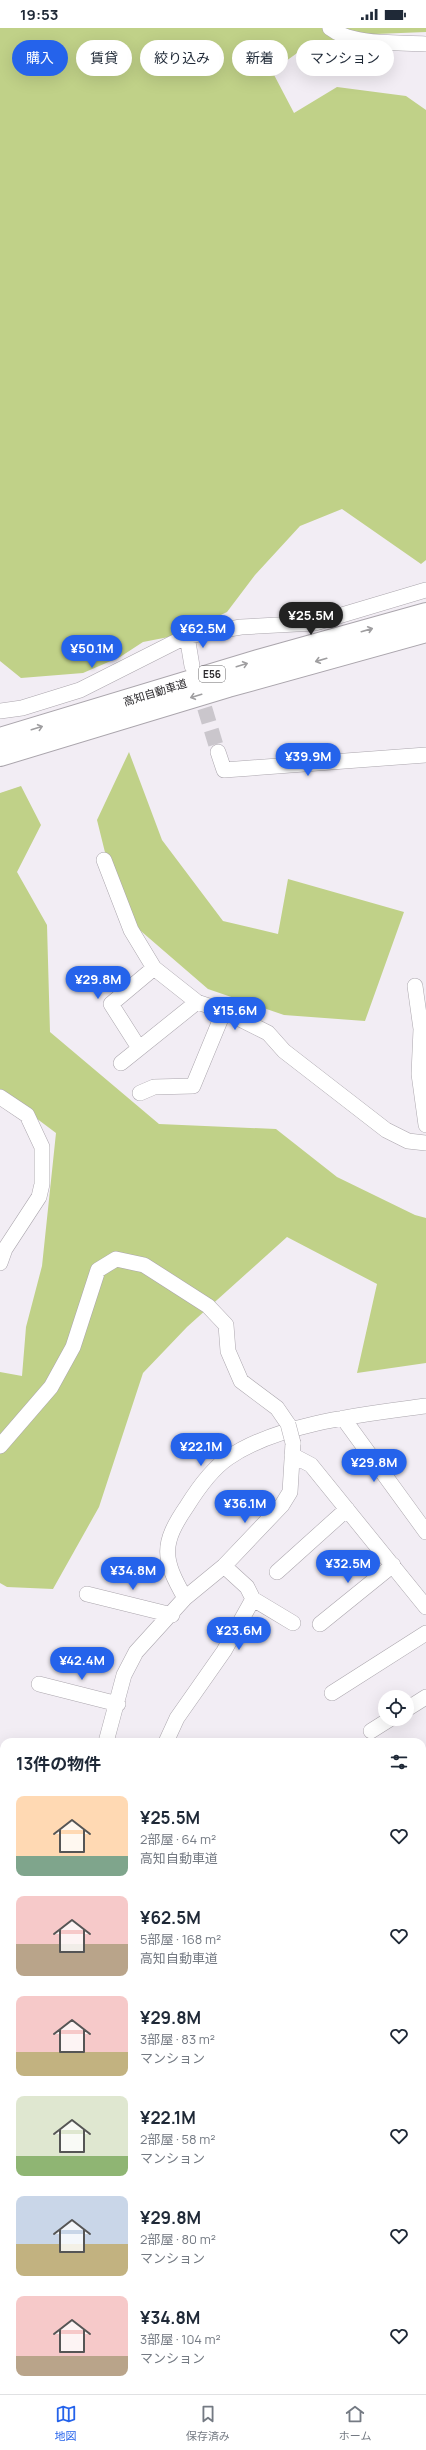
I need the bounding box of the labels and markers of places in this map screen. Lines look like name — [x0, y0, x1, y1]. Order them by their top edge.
pin: ¥25.5M — [278, 602, 344, 636]
pin: ¥62.5M — [170, 615, 236, 649]
pin: ¥50.1M — [59, 635, 125, 669]
pin: ¥39.9M — [275, 743, 341, 777]
pin: ¥29.8M — [65, 966, 131, 1000]
pin: ¥15.6M — [202, 997, 268, 1031]
pin: ¥22.1M — [168, 1433, 234, 1467]
pin: ¥29.8M — [341, 1449, 407, 1483]
pin: ¥36.1M — [212, 1490, 278, 1524]
pin: ¥32.5M — [315, 1550, 381, 1584]
pin: ¥34.8M — [100, 1557, 166, 1591]
pin: ¥23.6M — [206, 1617, 272, 1651]
pin: ¥42.4M — [49, 1647, 115, 1681]

